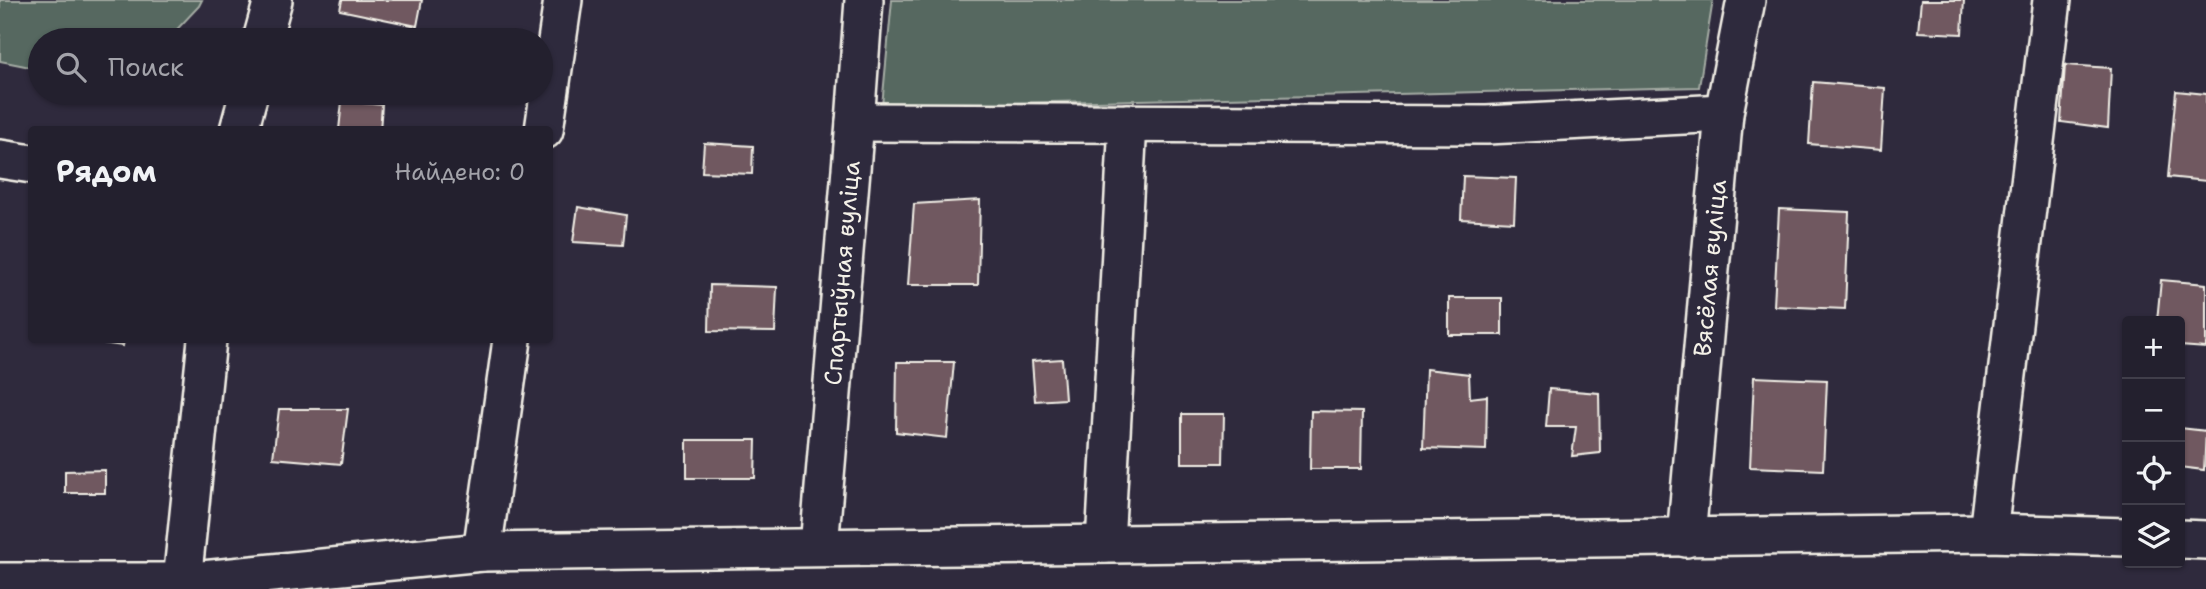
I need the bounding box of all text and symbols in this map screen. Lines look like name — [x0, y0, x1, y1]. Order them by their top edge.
search box — [28, 28, 553, 105]
icon: search — [52, 48, 90, 86]
text: Поиск — [108, 49, 184, 84]
text: Рядом — [56, 151, 156, 192]
text: Найдено: 0 — [395, 157, 525, 187]
street label: Спартыўная вуліца — [817, 159, 868, 387]
street label: Вясёлая вуліца — [1686, 178, 1734, 358]
map controls — [2122, 316, 2185, 568]
button: + — [2122, 316, 2185, 379]
button: − — [2122, 379, 2185, 442]
button: locate — [2122, 442, 2185, 505]
button: layers — [2122, 505, 2185, 568]

